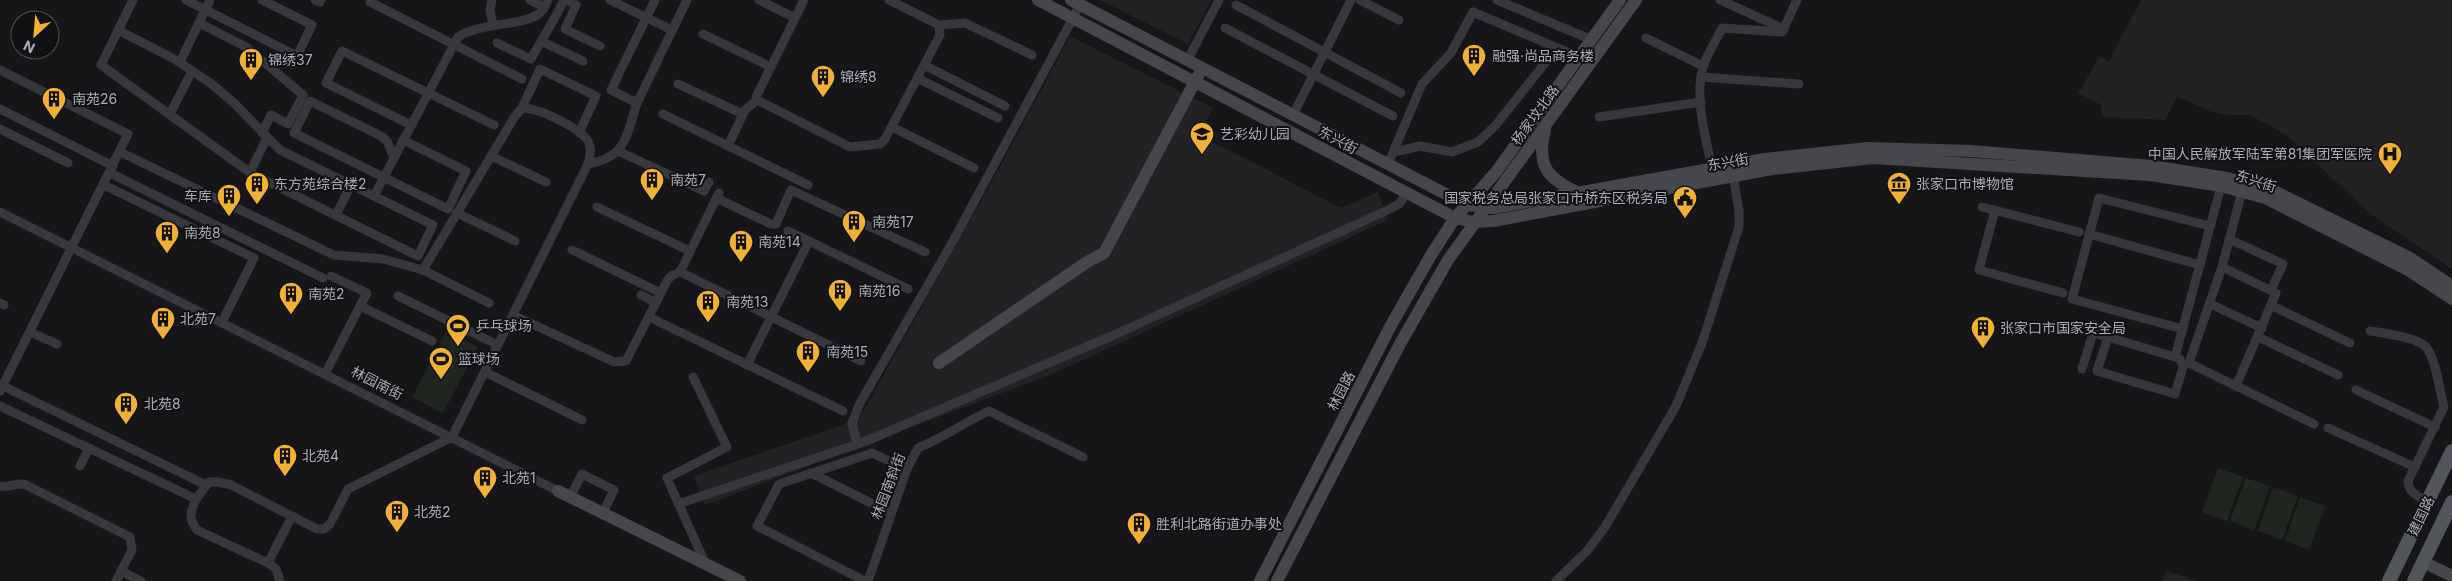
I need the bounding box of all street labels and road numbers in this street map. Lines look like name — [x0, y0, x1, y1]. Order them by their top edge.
street label: 杨家坟北路 — [1507, 81, 1562, 148]
street label: 东兴街 — [1316, 122, 1361, 157]
street label: 东兴街 — [1706, 149, 1750, 174]
street label: 东兴街 — [2234, 166, 2279, 195]
street label: 林园南街 — [348, 362, 406, 403]
street label: 林园路 — [1323, 368, 1358, 413]
street label: 林园南斜街 — [867, 450, 908, 522]
street label: 建国路 — [2404, 493, 2437, 538]

